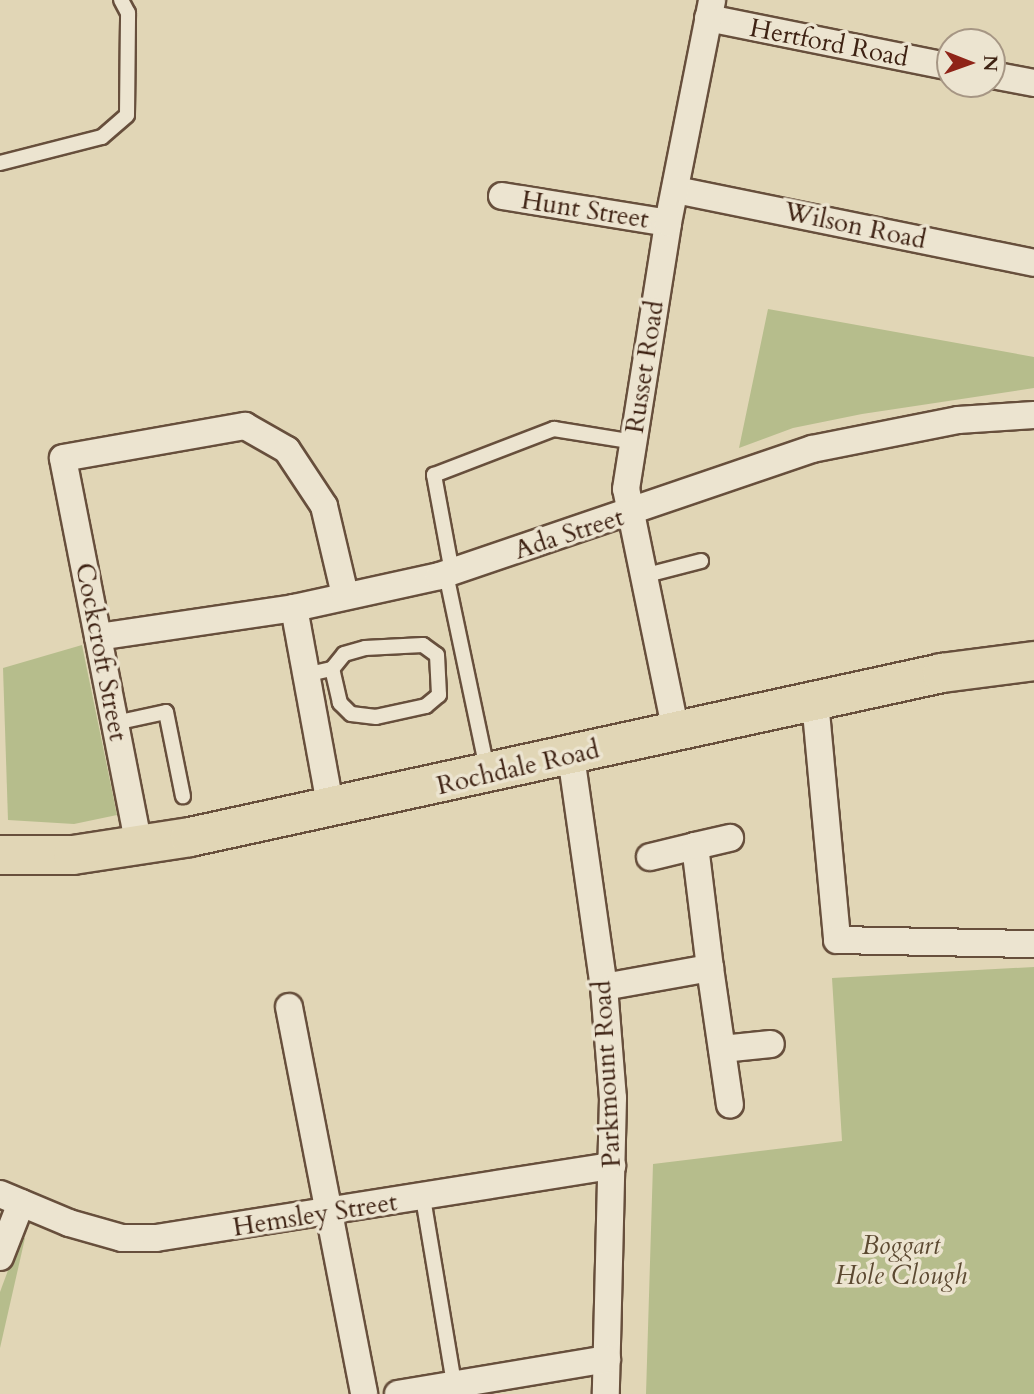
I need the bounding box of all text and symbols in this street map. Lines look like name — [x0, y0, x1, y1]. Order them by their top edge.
street label: Hertford Road — [747, 12, 911, 74]
north arrow — [936, 28, 1006, 98]
text: N — [977, 55, 1003, 72]
street label: Hunt Street — [519, 185, 651, 235]
street label: Wilson Road — [781, 196, 929, 256]
street label: Russet Road — [619, 298, 671, 436]
street label: Ada Street — [510, 502, 628, 566]
street label: Cockcroft Street — [68, 560, 134, 744]
street label: Rochdale Road — [434, 734, 602, 802]
street label: Parkmount Road — [587, 980, 627, 1168]
street label: Hemsley Street — [231, 1187, 399, 1243]
park label: Boggart Hole Clough — [835, 1230, 967, 1292]

